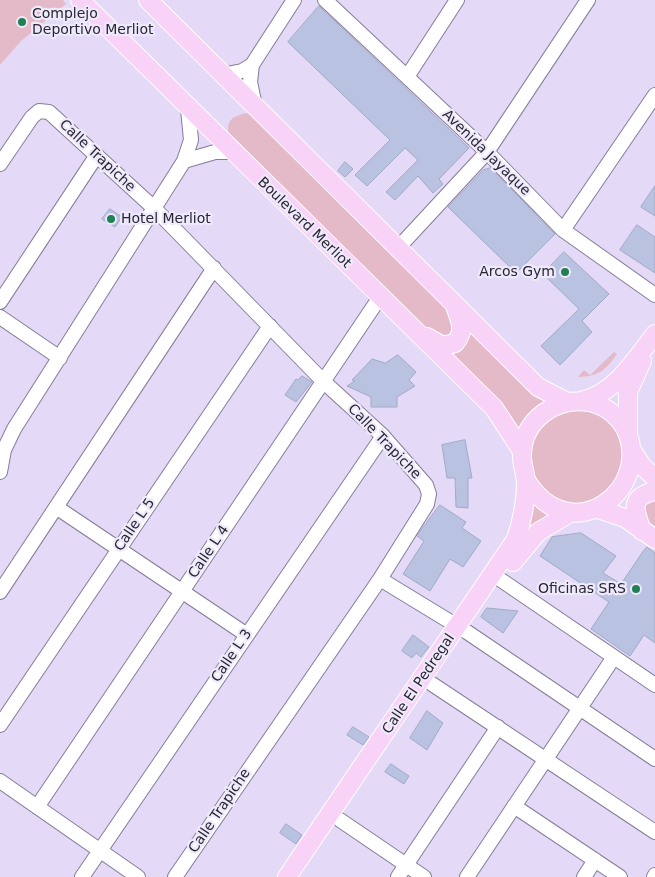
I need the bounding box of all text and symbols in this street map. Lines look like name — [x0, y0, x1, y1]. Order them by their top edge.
place label: Complejo Deportivo Merliot — [32, 6, 154, 38]
marker: Complejo Deportivo Merliot — [16, 16, 28, 28]
street label: Avenida Jayaque — [438, 107, 534, 199]
street label: Calle Trapiche — [55, 116, 139, 196]
street label: Boulevard Merliot — [254, 174, 354, 272]
place label: Hotel Merliot — [121, 211, 211, 227]
marker: Hotel Merliot — [105, 213, 117, 225]
place label: Arcos Gym — [479, 264, 555, 280]
marker: Arcos Gym — [559, 266, 571, 278]
street label: Calle Trapiche — [344, 401, 424, 483]
street label: Calle L 5 — [111, 495, 159, 555]
street label: Calle L 4 — [185, 522, 233, 582]
place label: Oficinas SRS — [538, 581, 626, 597]
marker: Oficinas SRS — [630, 583, 642, 595]
street label: Calle L 3 — [208, 626, 256, 686]
street label: Calle El Pedregal — [379, 631, 459, 737]
street label: Calle Trapiche — [186, 766, 254, 856]

